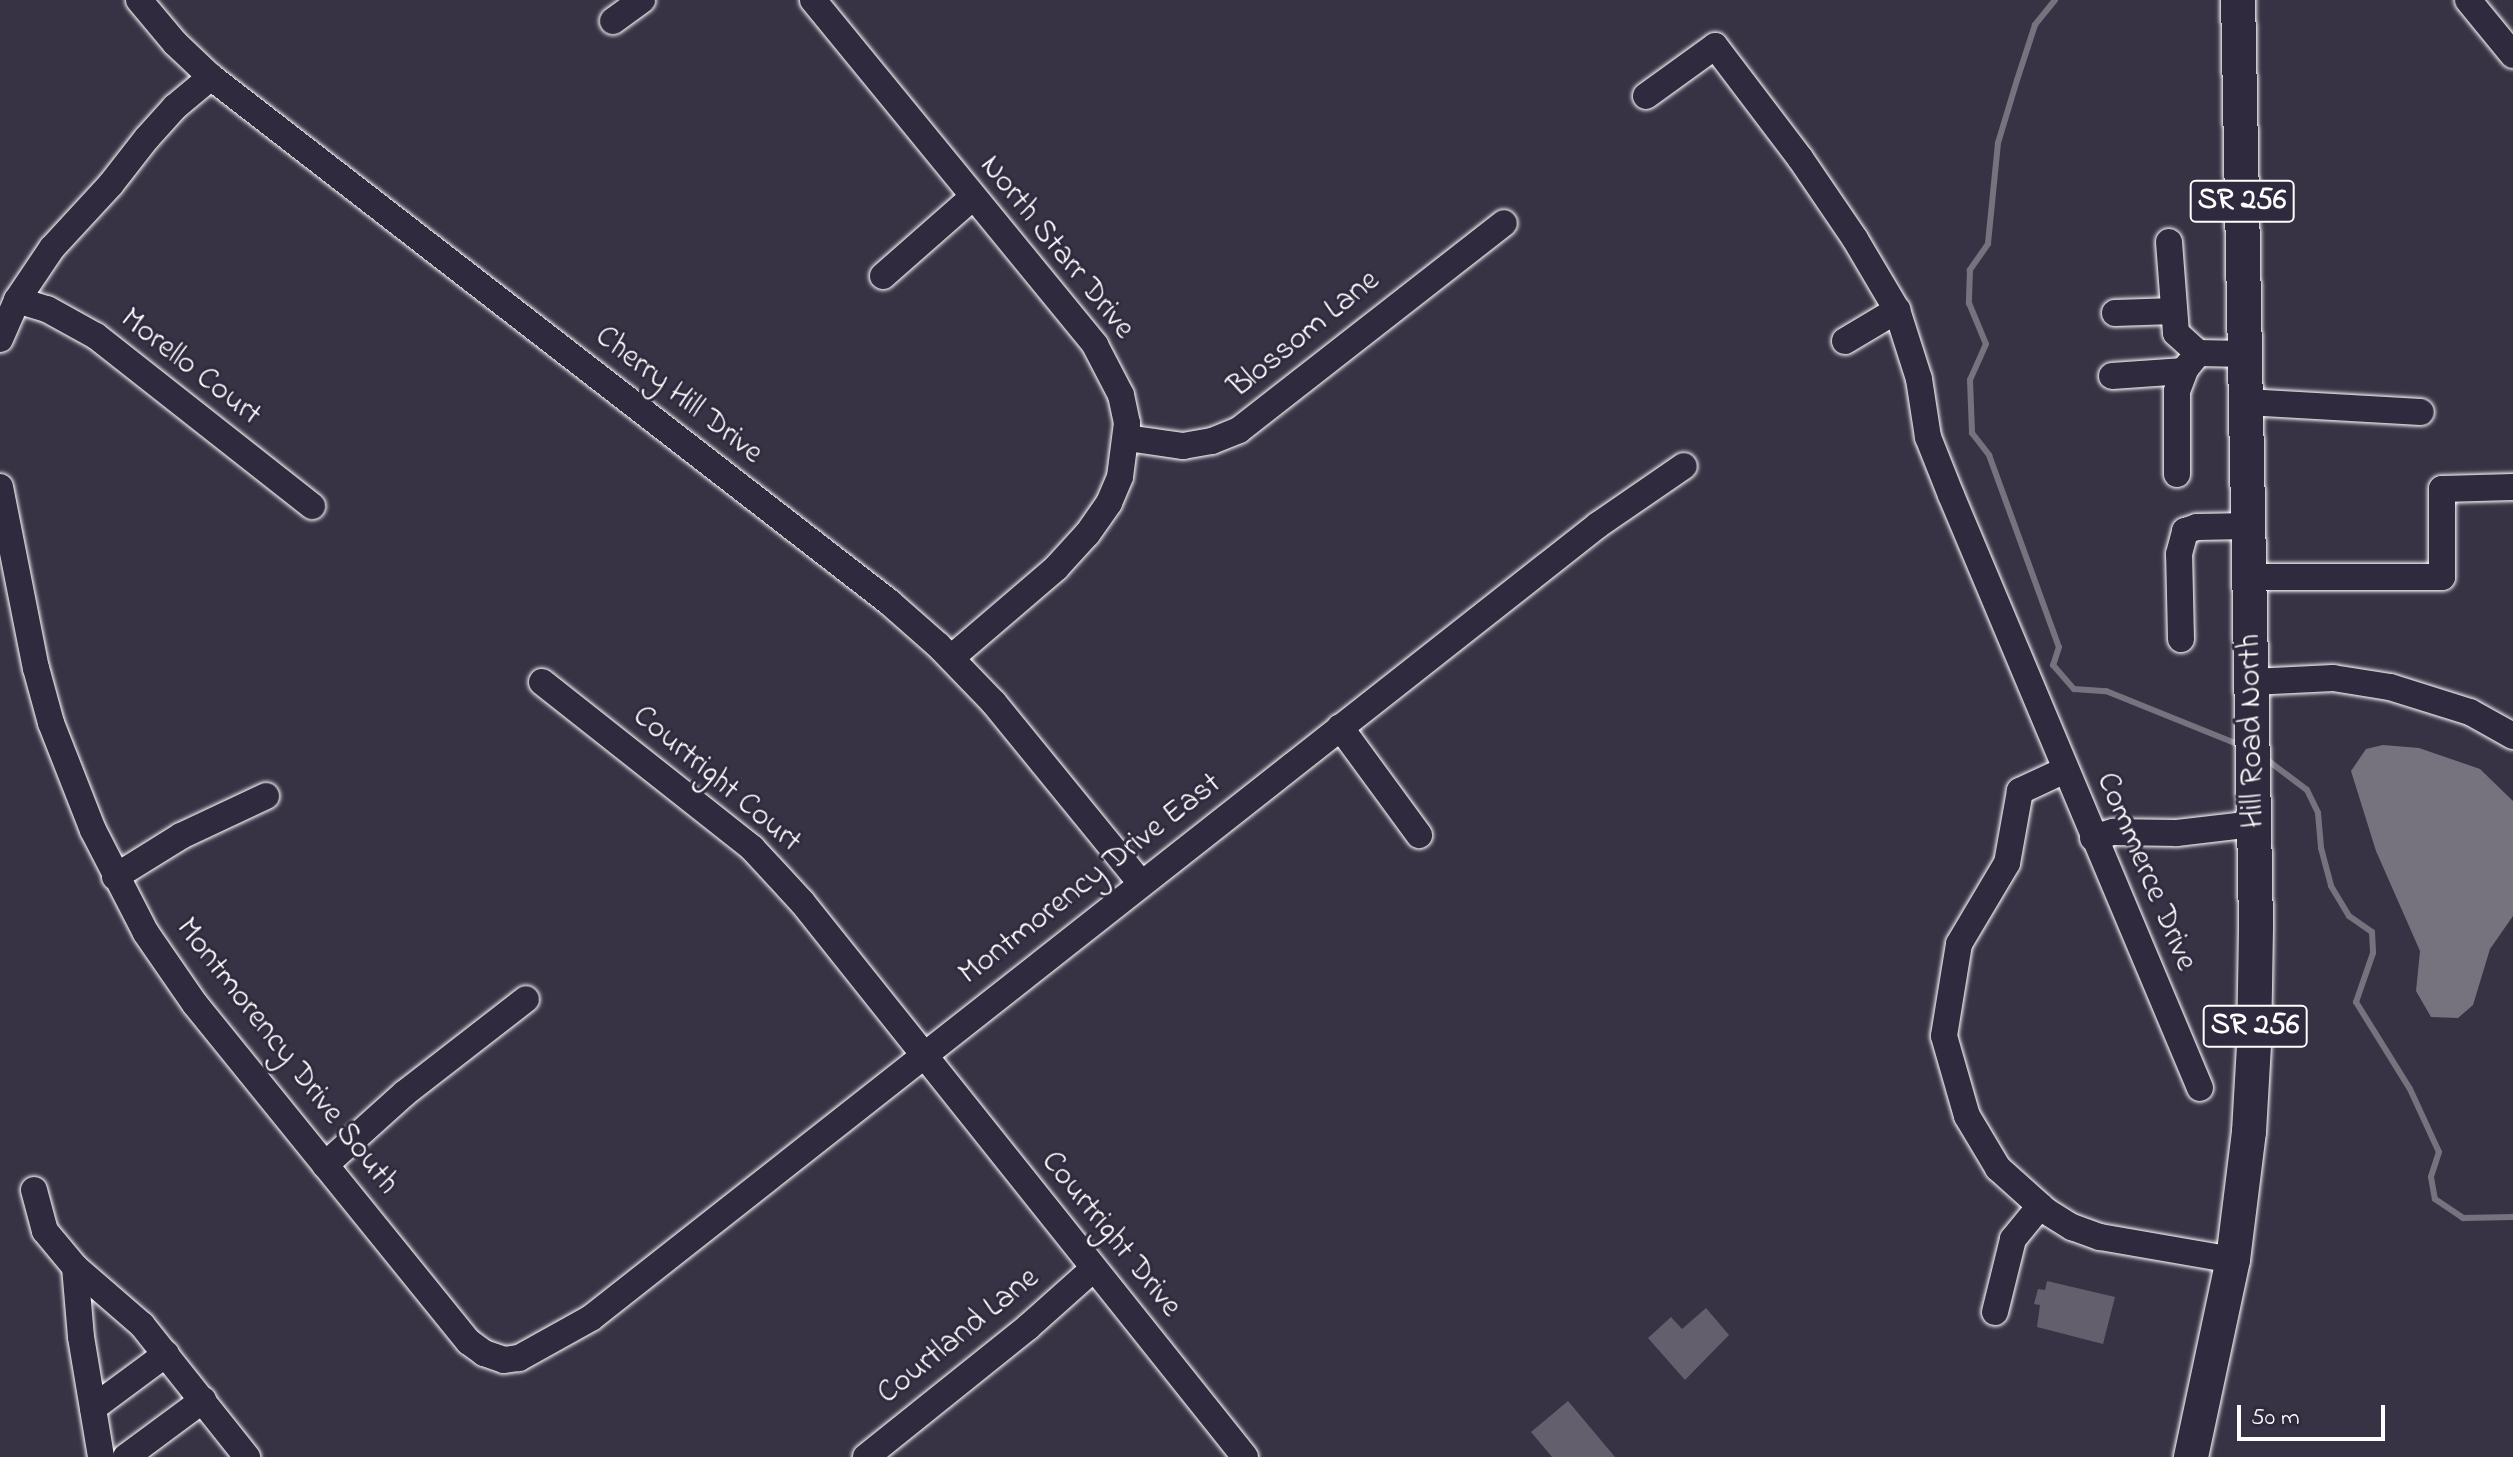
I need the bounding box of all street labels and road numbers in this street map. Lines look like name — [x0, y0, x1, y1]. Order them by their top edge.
street label: North Starr Drive — [970, 148, 1142, 348]
road number: SR 256 — [2188, 175, 2296, 227]
street label: Blossom Lane — [1222, 263, 1388, 407]
street label: Morello Court — [112, 301, 268, 435]
street label: Cherry Hill Drive — [586, 318, 770, 474]
street label: Hill Road North — [2232, 633, 2274, 829]
street label: Courtright Court — [624, 698, 808, 862]
street label: Montmorency Drive East — [952, 766, 1230, 994]
street label: Commerce Drive — [2086, 767, 2204, 977]
street label: Montmorency Drive South — [166, 911, 406, 1203]
road number: SR 256 — [2201, 1000, 2309, 1052]
street label: Courtright Drive — [1031, 1144, 1189, 1326]
street label: Courtland Lane — [870, 1260, 1048, 1414]

